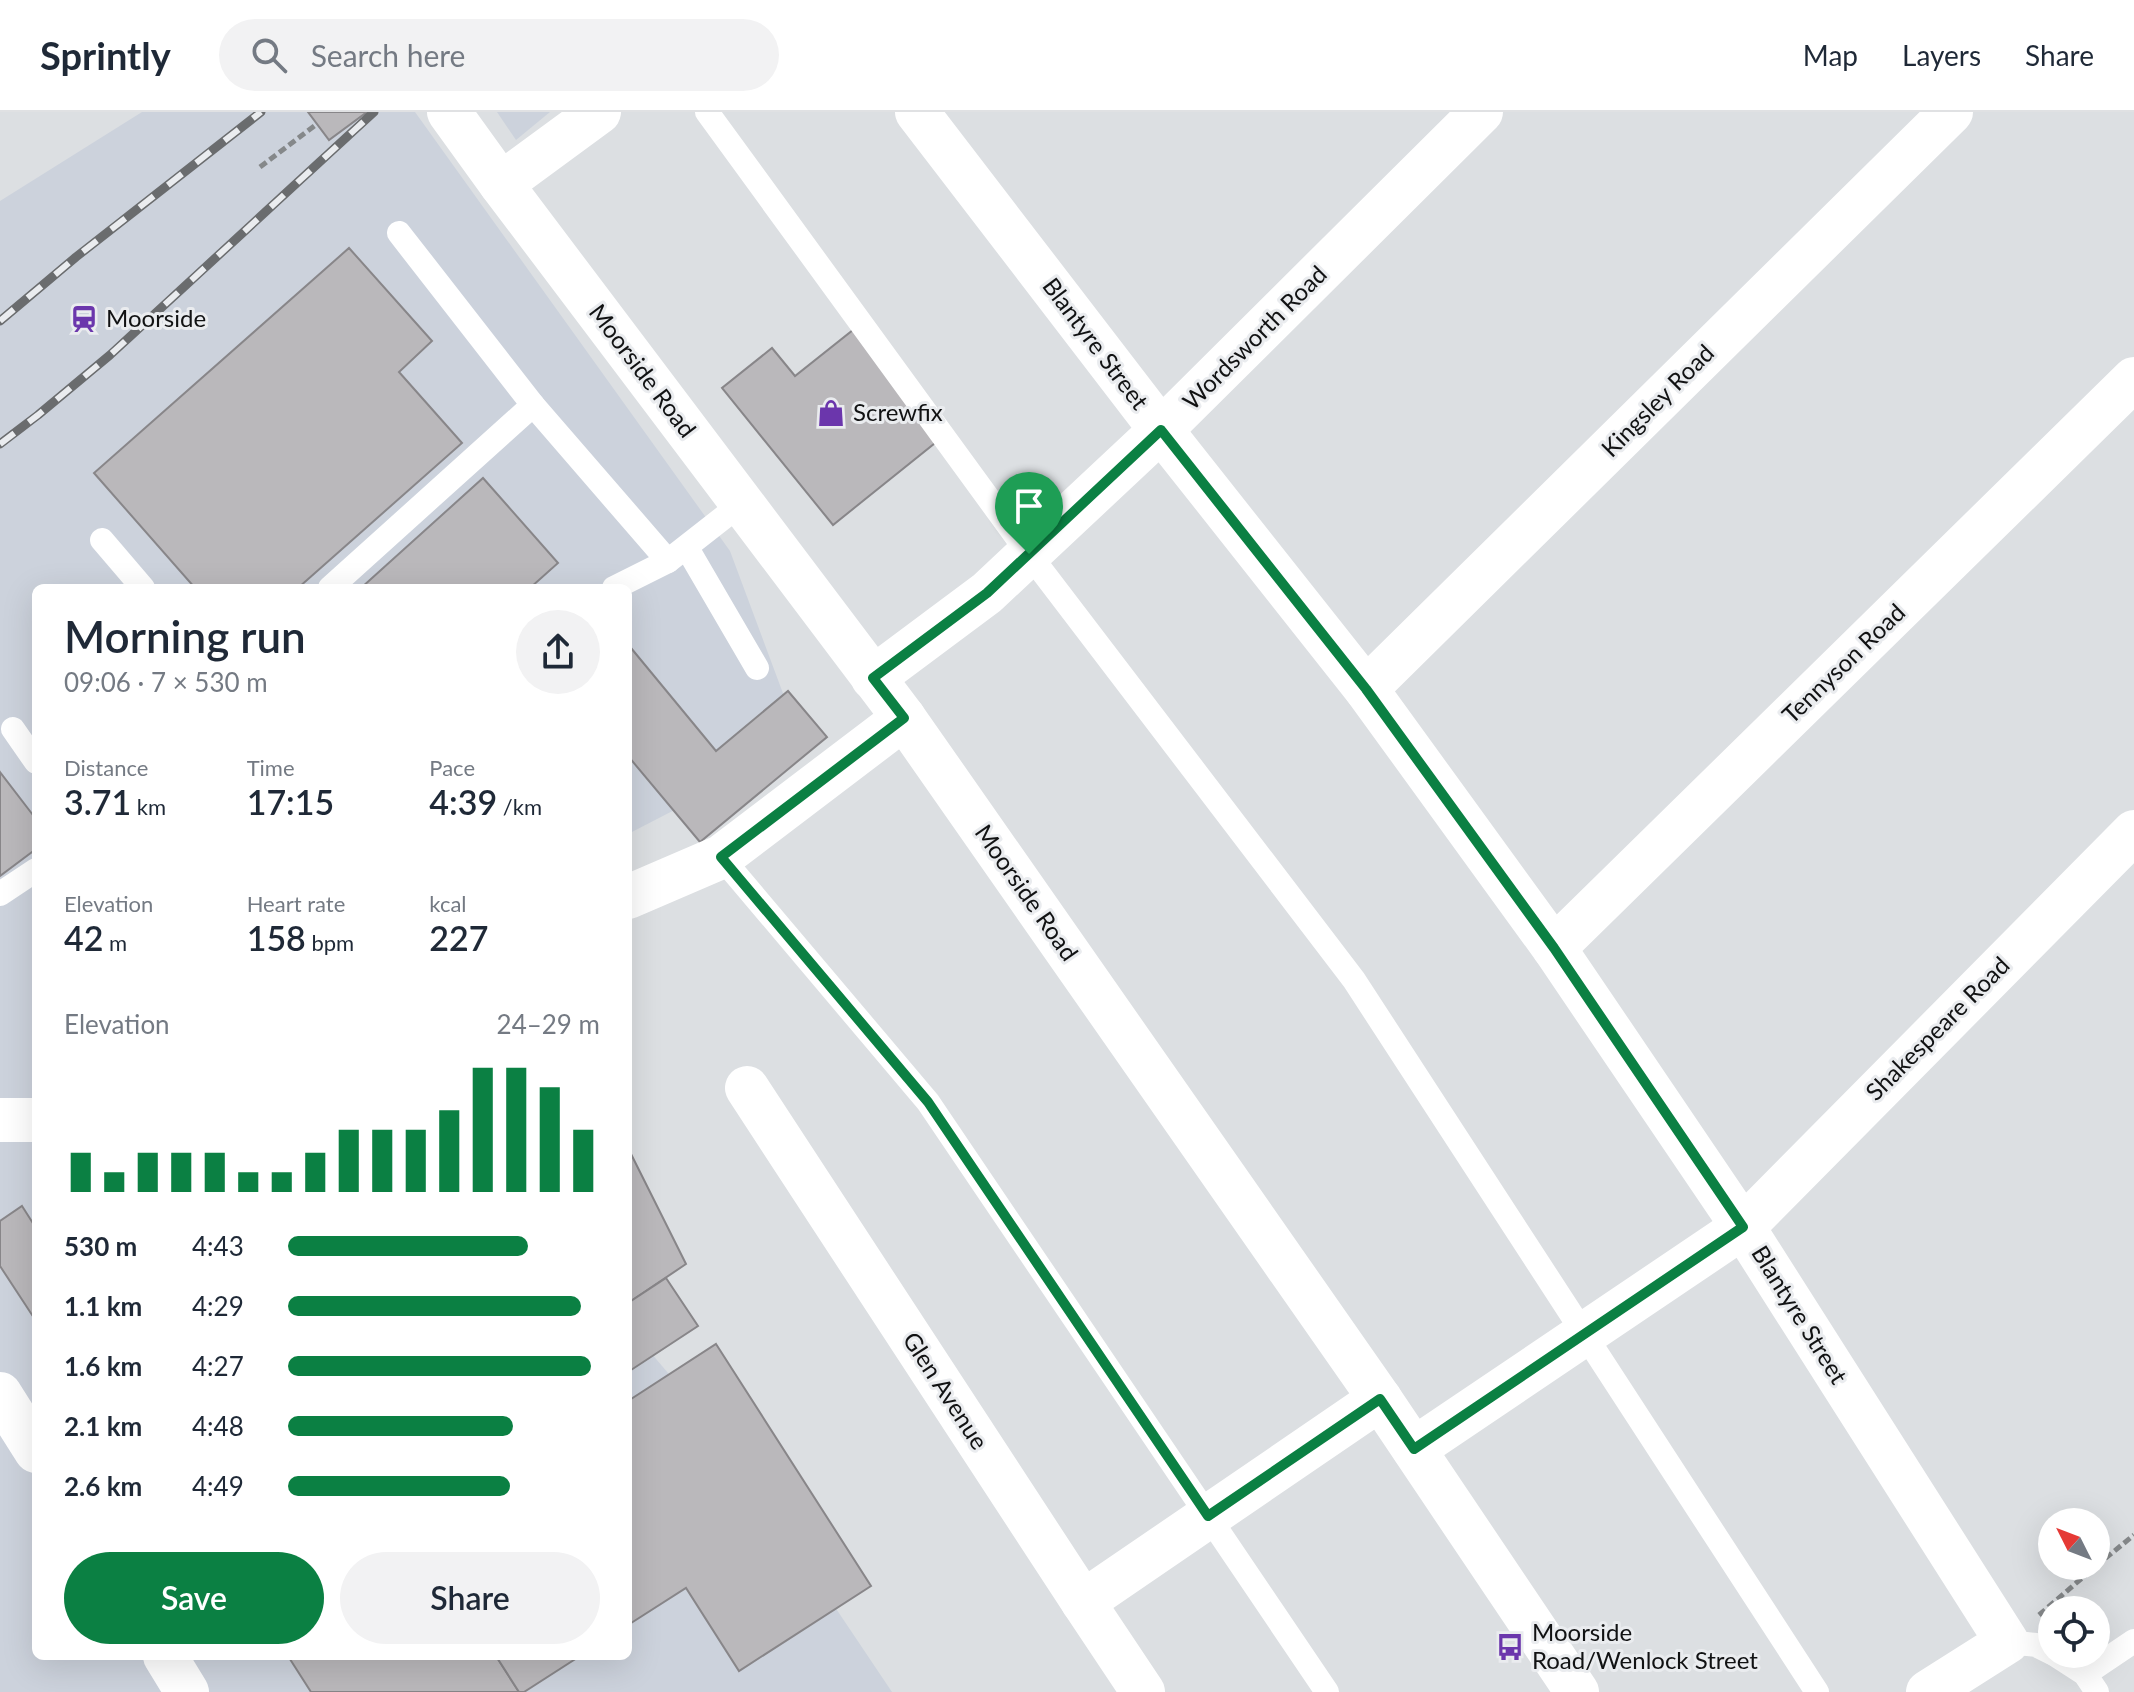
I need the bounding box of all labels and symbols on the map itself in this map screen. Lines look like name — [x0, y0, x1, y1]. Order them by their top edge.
street label: Wordsworth Road — [1176, 259, 1332, 415]
street label: Blantyre Street — [1037, 272, 1155, 415]
street label: Moorside Road — [584, 298, 703, 442]
place label: Moorside — [106, 303, 206, 332]
station icon: Moorside — [69, 304, 99, 334]
street label: Kingsley Road — [1595, 338, 1719, 462]
place label: Screwfix — [853, 397, 943, 426]
shop icon: Screwfix — [816, 398, 846, 428]
pin — [995, 472, 1063, 554]
street label: Tennyson Road — [1776, 597, 1910, 729]
street label: Moorside Road — [970, 819, 1085, 966]
street label: Shakespeare Road — [1859, 950, 2015, 1106]
street label: Blantyre Street — [1746, 1240, 1854, 1389]
street label: Glen Avenue — [898, 1326, 995, 1454]
north arrow — [2038, 1508, 2110, 1580]
place label: Moorside Road/Wenlock Street — [1532, 1617, 1758, 1674]
bus stop icon: Moorside Road/Wenlock Street — [1495, 1632, 1525, 1662]

